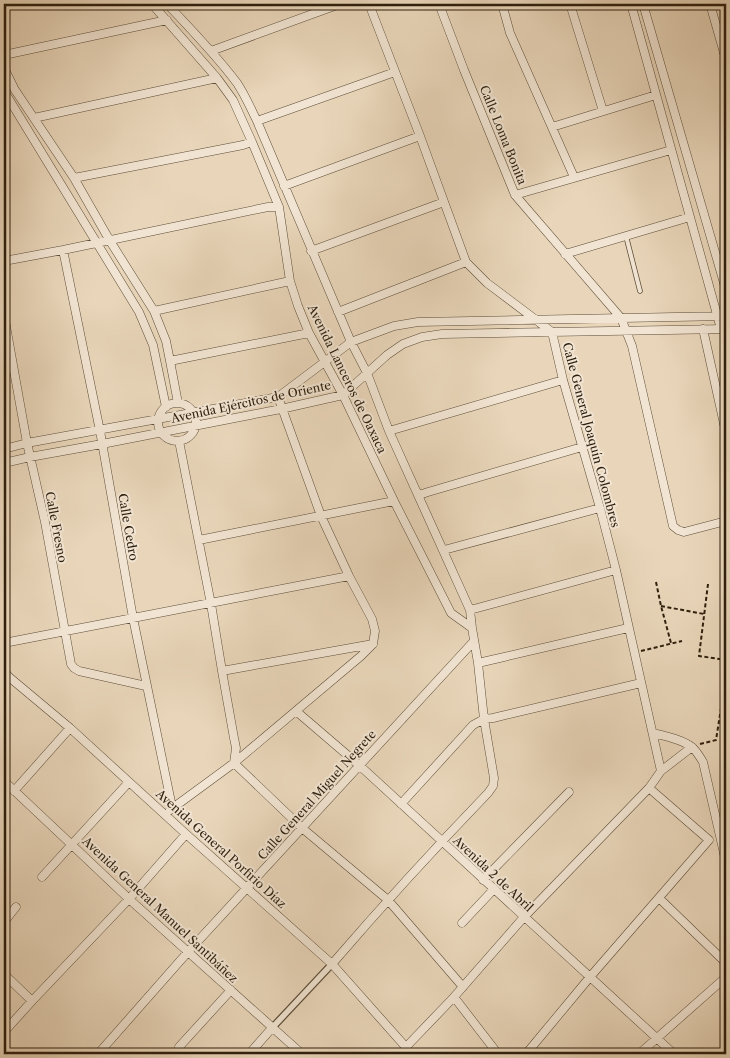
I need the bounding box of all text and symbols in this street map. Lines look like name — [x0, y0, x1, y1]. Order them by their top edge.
street label: Calle Loma Bonita — [477, 83, 530, 187]
street label: Avenida Lanceros de Oaxaca — [304, 301, 390, 456]
street label: Calle General Joaquín Colombres — [560, 341, 623, 529]
street label: Avenida Ejércitos de Oriente — [169, 377, 333, 426]
street label: Calle Fresno — [42, 490, 71, 564]
street label: Calle Cedro — [115, 492, 142, 562]
street label: Calle General Miguel Negrete — [254, 726, 379, 863]
street label: Avenida General Porfirio Díaz — [152, 785, 290, 911]
street label: Avenida 2 de Abril — [449, 832, 537, 915]
street label: Avenida General Manuel Santibáñez — [79, 833, 241, 986]

